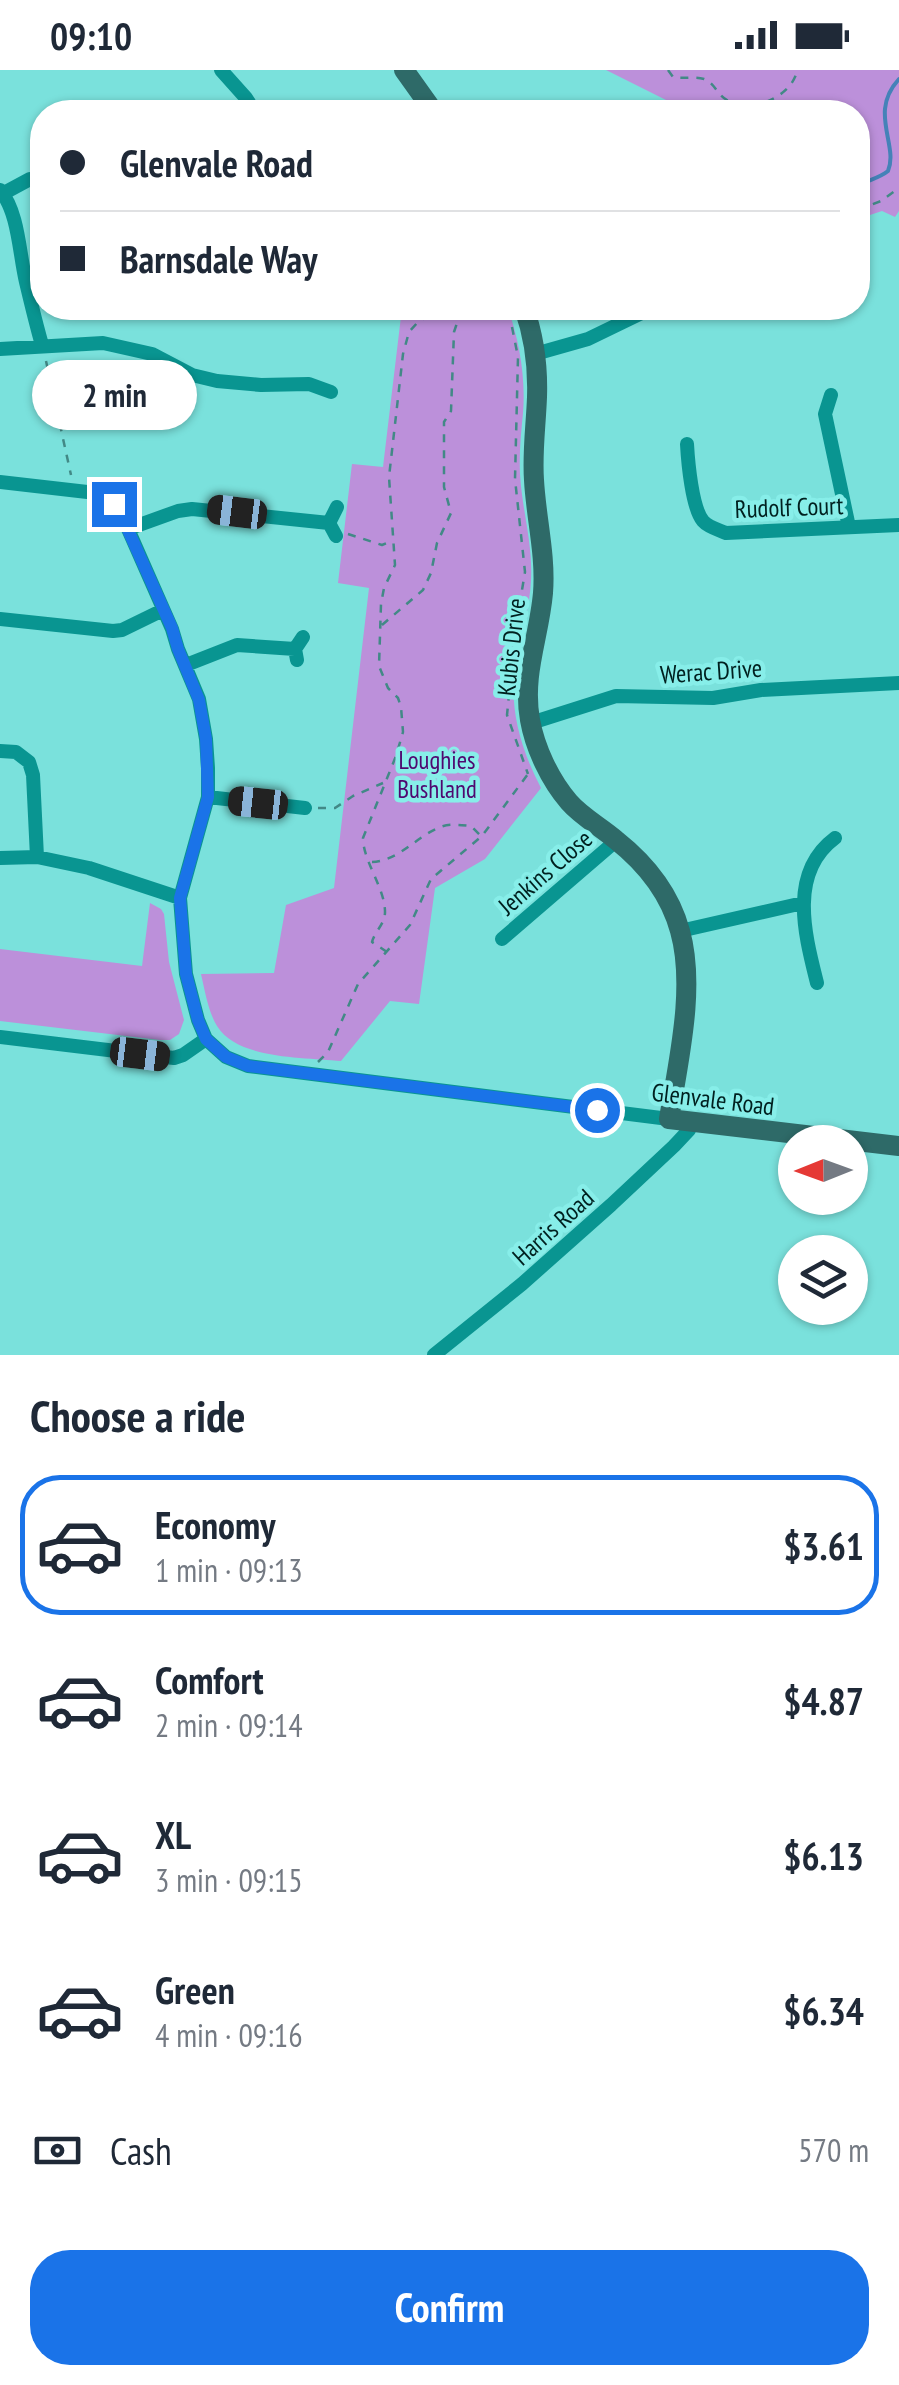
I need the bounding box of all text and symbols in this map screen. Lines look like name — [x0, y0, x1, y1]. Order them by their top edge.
text: 09:10 — [50, 11, 132, 60]
text: Glenvale Road — [120, 138, 313, 187]
text: Barnsdale Way — [120, 234, 318, 283]
callout: 2 min — [32, 359, 196, 429]
text: 2 min — [82, 374, 147, 416]
route end — [92, 482, 137, 527]
street label: Rudolf Court — [734, 489, 844, 525]
car — [205, 493, 269, 531]
street label: Kubis Drive — [490, 597, 532, 697]
street label: Werac Drive — [659, 651, 763, 691]
park label: Loughies Bushland — [397, 744, 477, 805]
car — [227, 785, 289, 821]
street label: Jenkins Close — [491, 823, 599, 922]
car — [108, 1035, 172, 1073]
street label: Glenvale Road — [650, 1076, 776, 1122]
route start — [575, 1088, 620, 1133]
north arrow — [778, 1125, 868, 1215]
map controls — [778, 1125, 868, 1325]
street label: Harris Road — [506, 1182, 600, 1272]
button: layers — [778, 1235, 868, 1325]
text: Choose a ride — [30, 1386, 245, 1444]
icon: car — [35, 1500, 125, 1590]
text: Economy — [155, 1500, 275, 1549]
text: $3.61 — [783, 1521, 864, 1570]
text: 1 min · 09:13 — [155, 1549, 303, 1591]
icon: car — [35, 1655, 125, 1745]
text: Comfort — [155, 1655, 264, 1704]
text: $4.87 — [783, 1676, 864, 1725]
text: 2 min · 09:14 — [155, 1704, 303, 1746]
icon: car — [35, 1810, 125, 1900]
text: XL — [155, 1810, 191, 1859]
text: $6.13 — [783, 1831, 864, 1880]
text: 3 min · 09:15 — [155, 1859, 303, 1901]
icon: car — [35, 1965, 125, 2055]
text: Green — [155, 1965, 235, 2014]
text: $6.34 — [783, 1986, 864, 2035]
text: 4 min · 09:16 — [155, 2014, 303, 2056]
icon: cash — [30, 2123, 85, 2178]
text: Cash — [110, 2126, 172, 2175]
text: 570 m — [798, 2129, 869, 2171]
button: Confirm — [30, 2250, 869, 2365]

